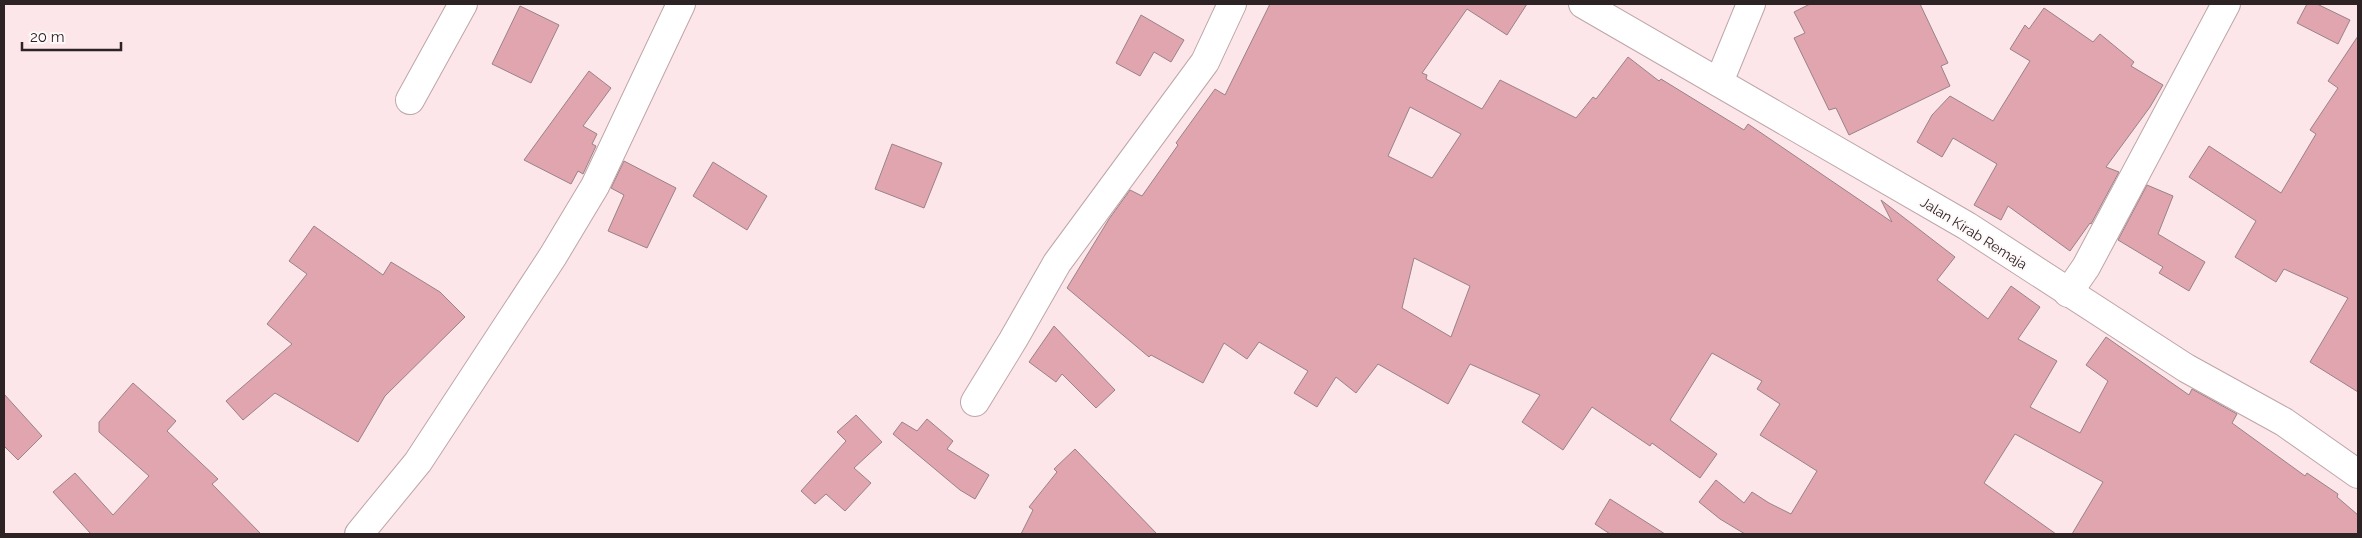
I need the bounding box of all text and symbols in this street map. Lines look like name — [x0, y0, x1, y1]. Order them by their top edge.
scale bar — [22, 20, 121, 52]
text: 20 m — [30, 28, 65, 46]
street label: Jalan Kirab Remaja — [1918, 194, 2030, 272]

